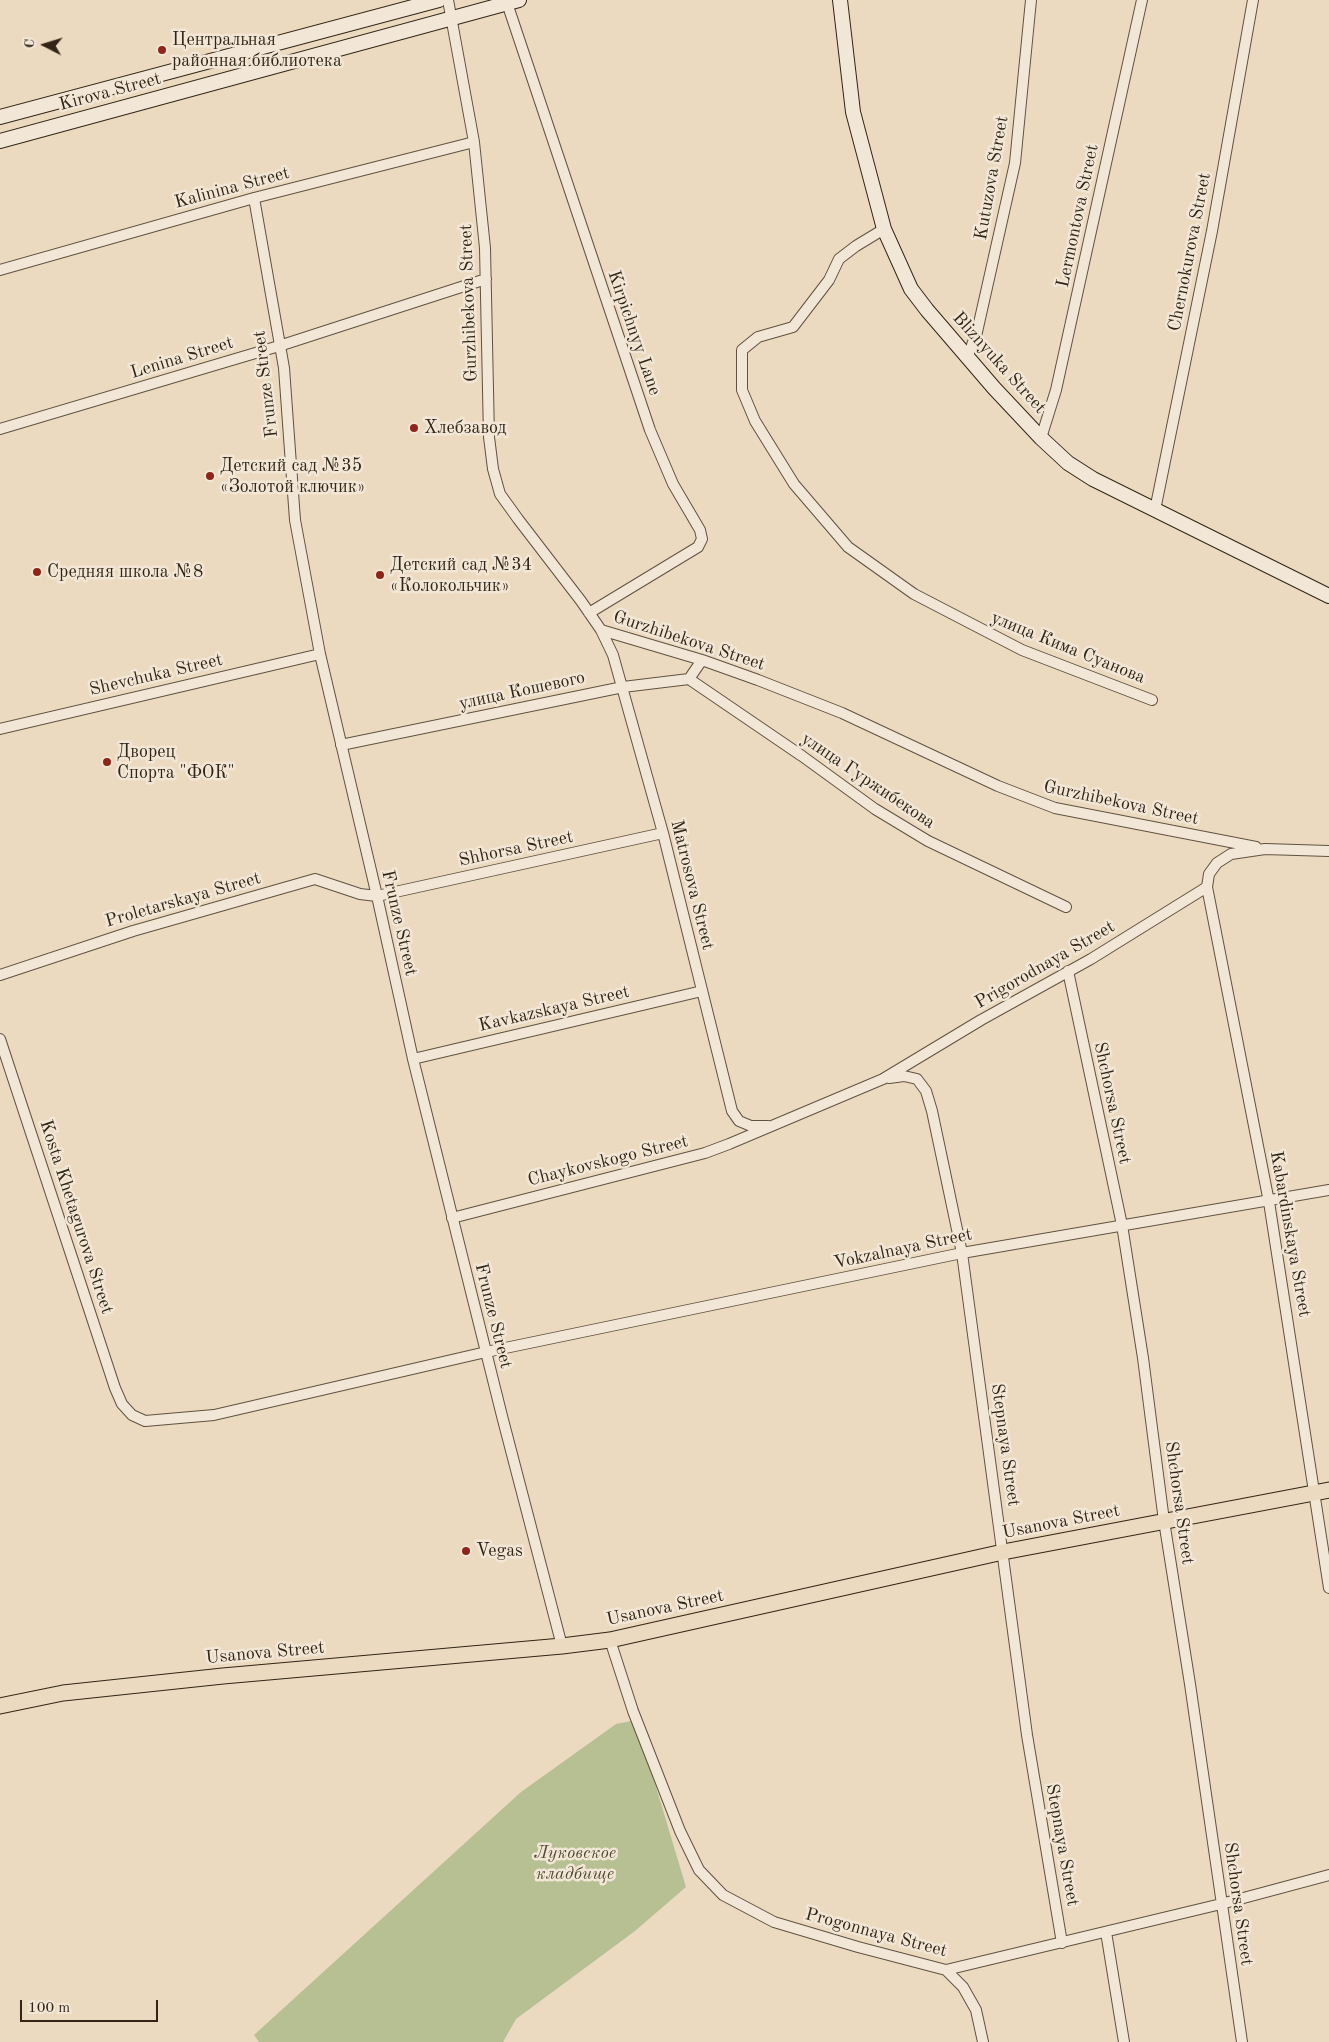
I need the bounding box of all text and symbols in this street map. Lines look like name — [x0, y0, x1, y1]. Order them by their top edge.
north arrow — [20, 20, 70, 70]
place label: Центральная районная библиотека — [172, 29, 342, 72]
text: С — [23, 38, 37, 49]
marker: Центральная районная библиотека — [156, 44, 168, 56]
street label: Kirova Street — [57, 68, 163, 116]
street label: Kutuzova Street — [970, 114, 1014, 242]
street label: Lermontova Street — [1052, 142, 1104, 290]
street label: Kalinina Street — [172, 162, 292, 214]
street label: Chernokurova Street — [1164, 171, 1216, 333]
street label: Gurzhibekova Street — [455, 224, 483, 382]
street label: Kirpichnyy Lane — [603, 268, 665, 398]
street label: Bliznyuka Street — [948, 307, 1050, 419]
street label: Frunze Street — [249, 329, 283, 439]
street label: Lenina Street — [128, 332, 236, 384]
place label: Хлебзавод — [424, 417, 506, 439]
marker: Хлебзавод — [408, 422, 420, 434]
place label: Детский сад №35 «Золотой ключик» — [220, 455, 365, 498]
marker: Детский сад №35 «Золотой ключик» — [204, 470, 216, 482]
place label: Детский сад №34 «Колокольчик» — [390, 554, 532, 596]
place label: Средняя школа №8 — [47, 561, 203, 583]
marker: Средняя школа №8 — [31, 566, 43, 578]
marker: Детский сад №34 «Колокольчик» — [374, 569, 386, 581]
street label: Gurzhibekova Street — [610, 606, 768, 676]
street label: улица Кима Суанова — [988, 607, 1148, 689]
street label: Shevchuka Street — [87, 649, 225, 701]
street label: улица Кошевого — [457, 667, 587, 715]
street label: улица Гуржибекова — [797, 728, 939, 834]
place label: Дворец Спорта "ФОК" — [117, 741, 235, 784]
marker: Дворец Спорта "ФОК" — [101, 756, 113, 768]
street label: Gurzhibekova Street — [1041, 776, 1201, 830]
street label: Matrosova Street — [665, 818, 719, 952]
street label: Shhorsa Street — [457, 826, 575, 872]
street label: Proletarskaya Street — [103, 867, 263, 933]
street label: Frunze Street — [376, 868, 422, 978]
street label: Prigorodnaya Street — [971, 916, 1119, 1014]
street label: Kavkazskaya Street — [477, 981, 631, 1037]
street label: Shchorsa Street — [1089, 1040, 1135, 1166]
street label: Kosta Khetagurova Street — [34, 1117, 118, 1317]
street label: Chaykovskogo Street — [526, 1131, 690, 1191]
street label: Kabardinskaya Street — [1265, 1149, 1315, 1319]
street label: Vokzalnaya Street — [832, 1224, 974, 1274]
street label: Frunze Street — [469, 1261, 517, 1371]
street label: Stepnaya Street — [986, 1382, 1024, 1508]
street label: Shchorsa Street — [1160, 1440, 1198, 1566]
street label: Usanova Street — [1000, 1500, 1122, 1544]
place label: Vegas — [476, 1540, 523, 1562]
marker: Vegas — [460, 1545, 472, 1557]
street label: Usanova Street — [604, 1585, 726, 1631]
street label: Usanova Street — [205, 1637, 325, 1669]
street label: Stepnaya Street — [1041, 1782, 1083, 1908]
street label: Shchorsa Street — [1219, 1841, 1257, 1967]
park label: Луковское кладбище — [534, 1842, 616, 1885]
street label: Progonnaya Street — [803, 1904, 949, 1962]
scale bar — [22, 1990, 160, 2022]
text: 100 m — [28, 2001, 70, 2016]

